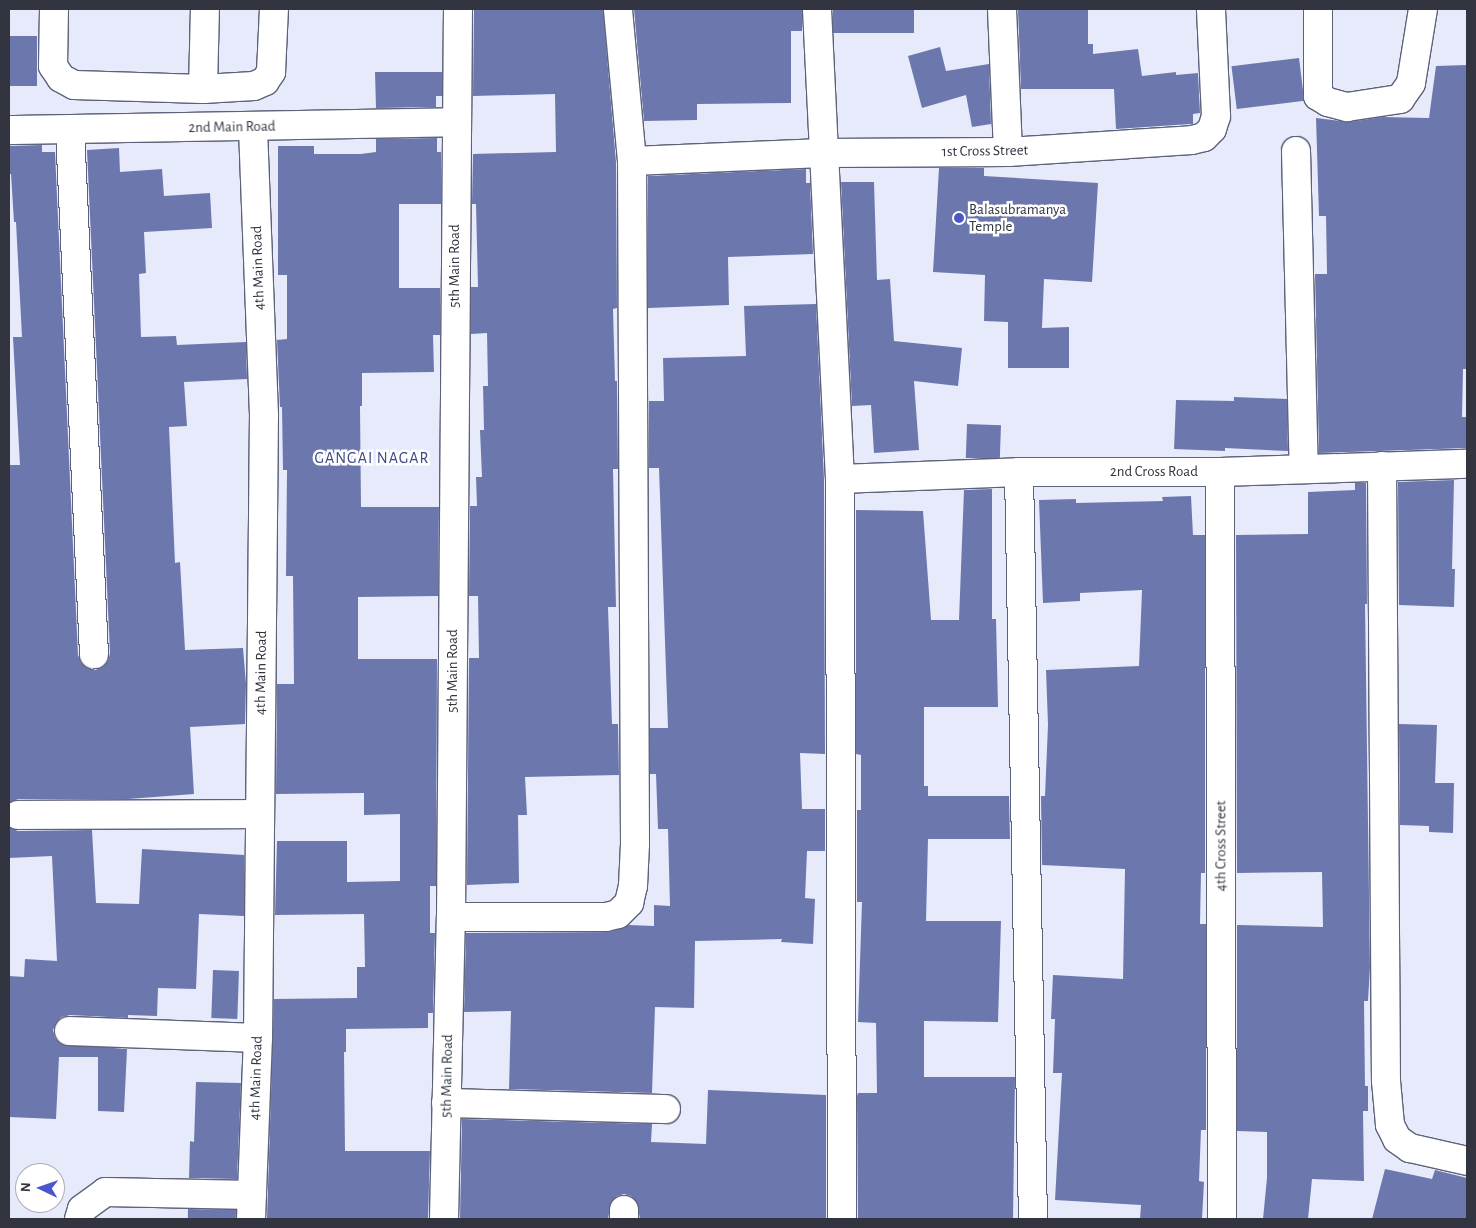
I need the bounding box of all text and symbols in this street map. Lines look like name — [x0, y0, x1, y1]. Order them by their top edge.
street label: 2nd Main Road — [188, 117, 276, 137]
street label: 1st Cross Street — [942, 141, 1028, 161]
place label: Balasubramanya Temple — [969, 200, 1066, 235]
marker: Balasubramanya Temple — [953, 212, 965, 224]
street label: 5th Main Road — [446, 224, 464, 308]
street label: 4th Main Road — [248, 225, 268, 311]
district label: GANGAI NAGAR — [313, 448, 431, 468]
street label: 2nd Cross Road — [1110, 463, 1198, 481]
street label: 5th Main Road — [444, 629, 462, 713]
street label: 4th Main Road — [251, 631, 271, 715]
street label: 4th Cross Street — [1212, 801, 1230, 891]
street label: 5th Main Road — [437, 1034, 457, 1118]
street label: 4th Main Road — [246, 1035, 266, 1121]
north arrow — [15, 1163, 65, 1213]
text: N — [19, 1182, 33, 1193]

